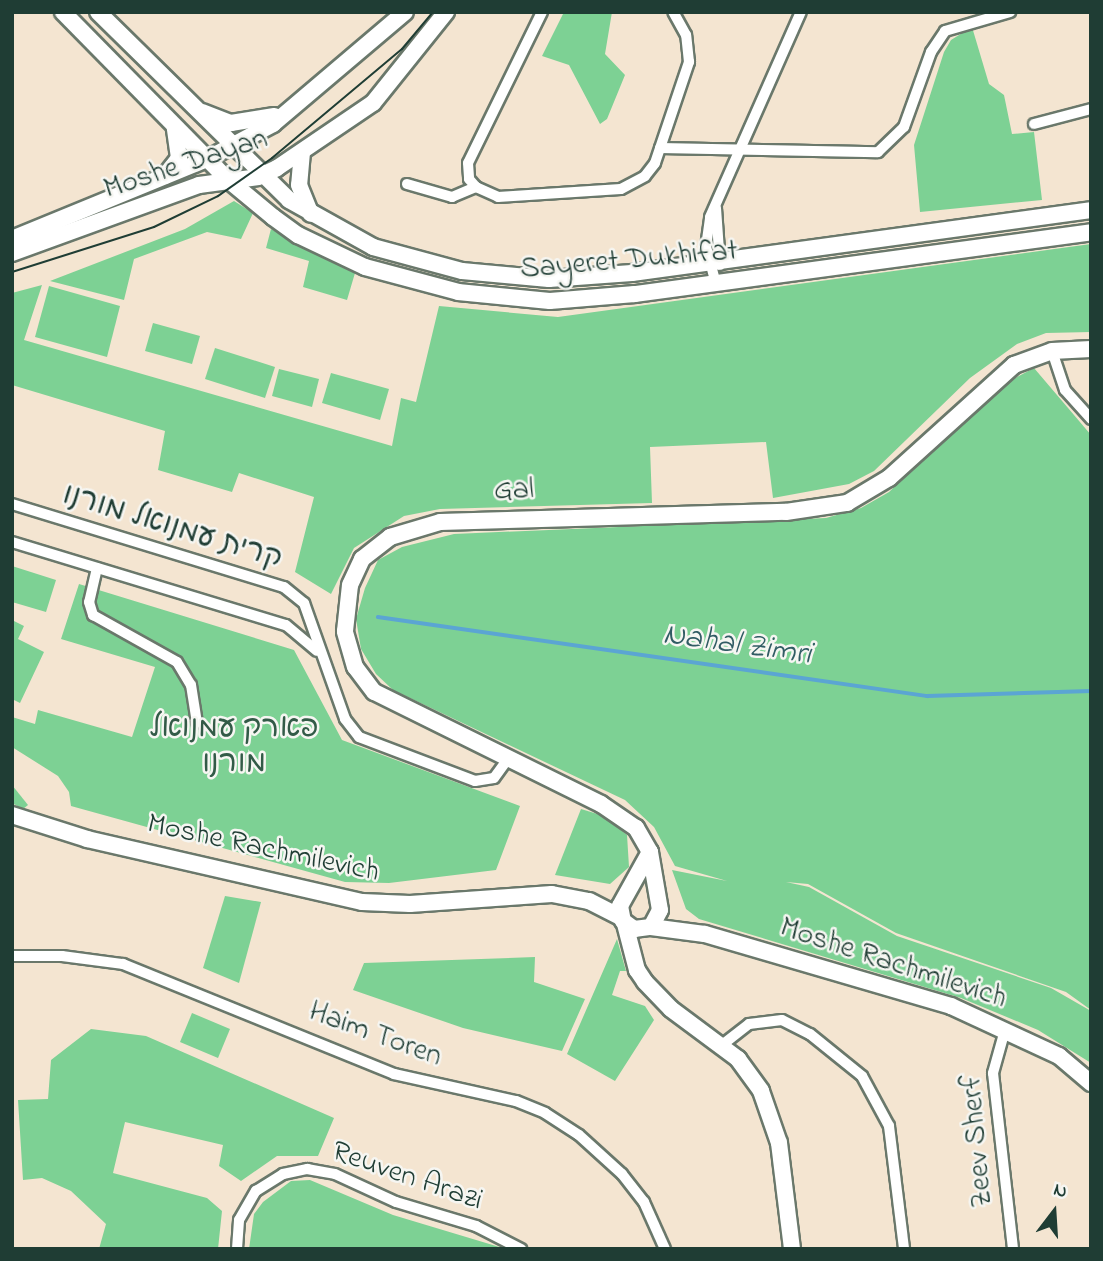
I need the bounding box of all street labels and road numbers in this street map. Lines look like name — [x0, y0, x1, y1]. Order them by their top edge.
street label: Moshe Dayan — [100, 122, 272, 208]
street label: Sayeret Dukhifat — [519, 234, 739, 288]
street label: Gal — [493, 472, 535, 510]
street label: קרית עמנואל מורנו — [58, 478, 286, 578]
street label: Moshe Rachmilevich — [144, 807, 382, 891]
street label: Moshe Rachmilevich — [775, 910, 1011, 1018]
street label: Haim Toren — [304, 994, 446, 1076]
street label: Zeev Sherf — [954, 1073, 1002, 1209]
street label: Reuven Arazi — [327, 1134, 487, 1220]

